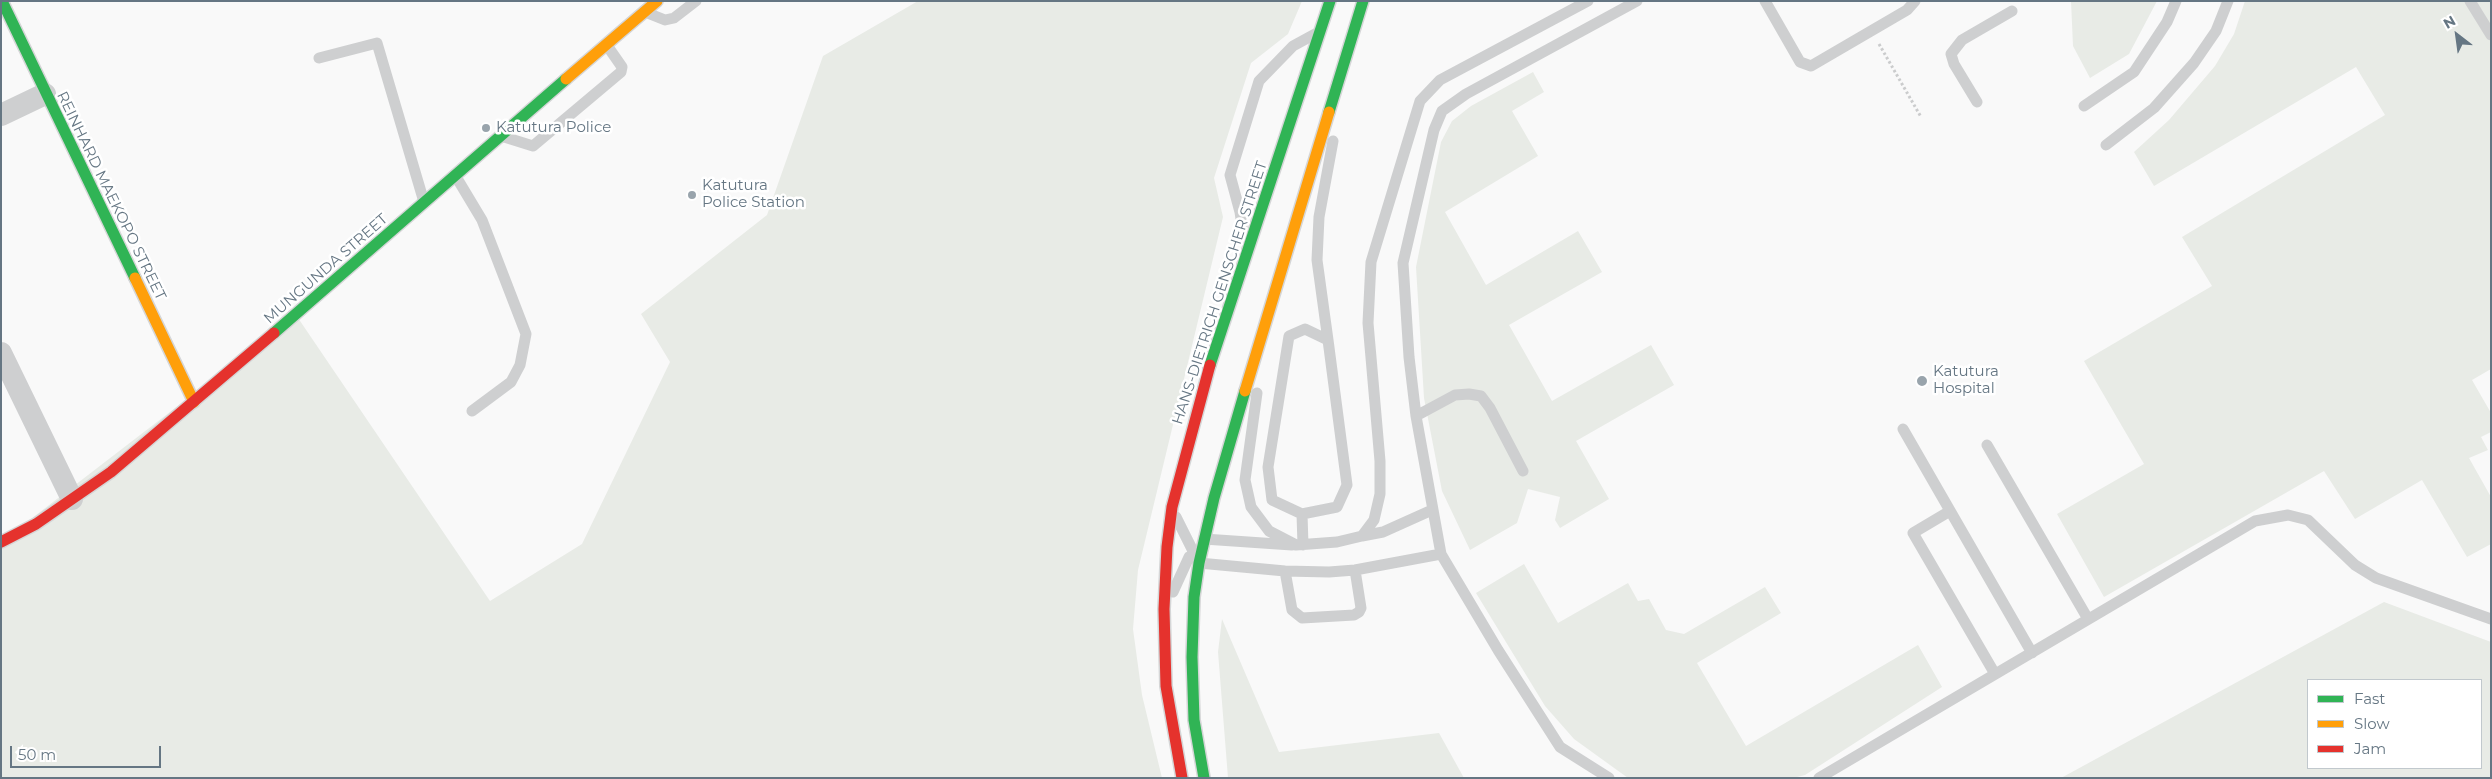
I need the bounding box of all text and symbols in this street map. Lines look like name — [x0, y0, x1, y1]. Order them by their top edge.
north arrow — [2432, 10, 2482, 60]
text: N — [2440, 11, 2459, 33]
street label: REINHARD MAEKOPO STREET — [53, 89, 169, 303]
place label: Katutura Police — [496, 119, 611, 137]
marker: Katutura Police — [480, 122, 492, 134]
street label: HANS-DIETRICH GENSCHER STREET — [1169, 159, 1271, 427]
place label: Katutura Police Station — [702, 177, 805, 212]
marker: Katutura Police Station — [686, 189, 698, 201]
street label: MUNGUNDA STREET — [260, 210, 392, 328]
place label: Katutura Hospital — [1933, 363, 1999, 398]
marker: Katutura Hospital — [1915, 374, 1929, 388]
legend — [2307, 679, 2482, 769]
text: Fast — [2354, 689, 2385, 708]
text: Slow — [2354, 714, 2390, 733]
scale bar — [12, 736, 164, 768]
text: Jam — [2354, 739, 2386, 758]
text: 50 m — [18, 745, 56, 764]

